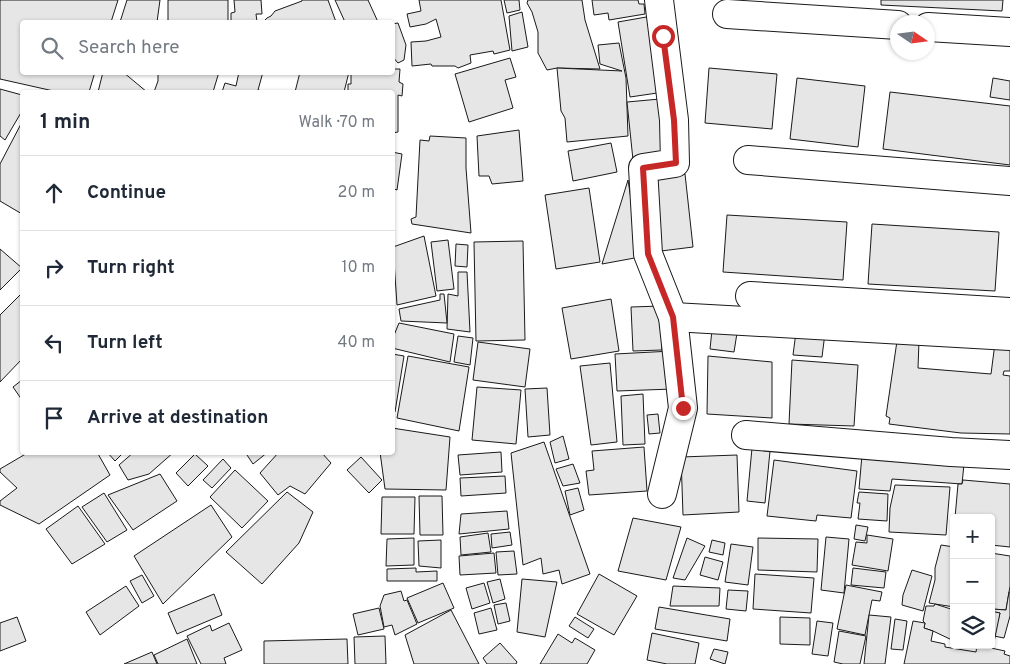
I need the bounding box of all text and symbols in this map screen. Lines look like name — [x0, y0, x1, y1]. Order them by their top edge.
north arrow — [890, 15, 935, 60]
search box — [20, 20, 395, 75]
route start — [652, 25, 675, 48]
icon: search — [38, 34, 66, 62]
text: Search here — [78, 36, 180, 60]
text: 1 min — [40, 109, 90, 136]
text: Walk · 70 m — [299, 113, 375, 133]
icon: ahead — [40, 179, 68, 207]
text: Continue — [87, 181, 166, 205]
text: 20 m — [338, 183, 375, 203]
icon: right — [40, 254, 68, 282]
text: Turn right — [87, 256, 175, 280]
text: 10 m — [341, 258, 375, 278]
icon: left — [40, 329, 68, 357]
text: Turn left — [87, 331, 163, 355]
text: 40 m — [337, 333, 375, 353]
route end — [672, 397, 695, 420]
icon: arrive — [40, 404, 68, 432]
text: Arrive at destination — [87, 406, 268, 430]
map controls — [950, 514, 995, 649]
button: + — [950, 514, 995, 559]
button: − — [950, 559, 995, 604]
button: layers — [950, 604, 995, 649]

